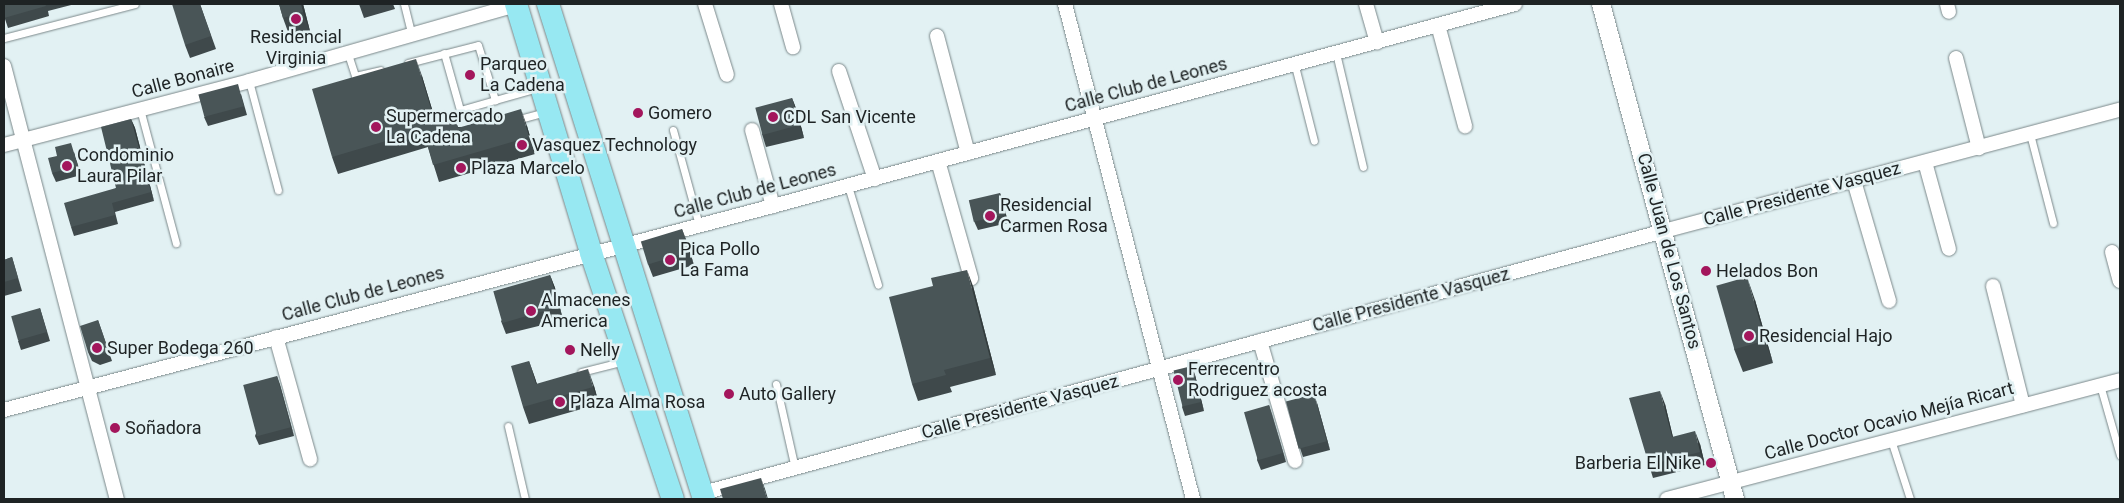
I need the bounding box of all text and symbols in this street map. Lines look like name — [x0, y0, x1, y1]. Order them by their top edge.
marker: Residencial Virginia — [290, 13, 302, 25]
place label: Residencial Virginia — [250, 27, 342, 70]
street label: Calle Club de Leones — [1062, 53, 1230, 117]
place label: Parqueo La Cadena — [480, 54, 565, 96]
street label: Calle Bonaire — [129, 55, 237, 103]
marker: Parqueo La Cadena — [464, 69, 476, 81]
place label: Gomero — [648, 102, 712, 124]
place label: Supermercado La Cadena — [386, 106, 503, 148]
place label: CDL San Vicente — [783, 106, 916, 128]
marker: Gomero — [632, 107, 644, 119]
marker: CDL San Vicente — [767, 111, 779, 123]
marker: Supermercado La Cadena — [370, 121, 382, 133]
place label: Vasquez Technology — [532, 134, 697, 156]
marker: Vasquez Technology — [516, 139, 528, 151]
place label: Condominio Laura Pilar — [77, 145, 174, 188]
street label: Calle Juan de Los Santos — [1632, 151, 1706, 351]
place label: Plaza Marcelo — [471, 157, 585, 179]
street label: Calle Presidente Vasquez — [1701, 157, 1903, 231]
street label: Calle Club de Leones — [671, 159, 839, 223]
marker: Condominio Laura Pilar — [61, 160, 73, 172]
marker: Plaza Marcelo — [455, 162, 467, 174]
place label: Residencial Carmen Rosa — [1000, 195, 1108, 238]
marker: Residencial Carmen Rosa — [984, 210, 996, 222]
place label: Pica Pollo La Fama — [680, 239, 760, 282]
marker: Pica Pollo La Fama — [664, 254, 676, 266]
place label: Helados Bon — [1716, 260, 1818, 282]
street label: Calle Club de Leones — [279, 262, 447, 326]
street label: Calle Presidente Vasquez — [1310, 263, 1512, 337]
marker: Helados Bon — [1700, 265, 1712, 277]
place label: Almacenes America — [541, 290, 630, 332]
marker: Almacenes America — [525, 305, 537, 317]
place label: Residencial Hajo — [1759, 325, 1893, 347]
marker: Residencial Hajo — [1743, 330, 1755, 342]
place label: Super Bodega 260 — [107, 337, 254, 359]
place label: Nelly — [580, 339, 620, 361]
marker: Super Bodega 260 — [91, 342, 103, 354]
marker: Nelly — [564, 344, 576, 356]
place label: Ferrecentro Rodriguez acosta — [1188, 359, 1327, 402]
street label: Calle Presidente Vasquez — [919, 370, 1121, 444]
marker: Ferrecentro Rodriguez acosta — [1172, 374, 1184, 386]
street label: Calle Doctor Ocavio Mejía Ricart — [1762, 377, 2016, 465]
place label: Auto Gallery — [739, 383, 836, 405]
marker: Auto Gallery — [723, 388, 735, 400]
place label: Plaza Alma Rosa — [570, 391, 705, 413]
marker: Plaza Alma Rosa — [554, 396, 566, 408]
place label: Soñadora — [125, 417, 202, 439]
marker: Soñadora — [109, 422, 121, 434]
place label: Barberia El Nike — [1575, 452, 1701, 474]
marker: Barberia El Nike — [1705, 457, 1717, 469]

